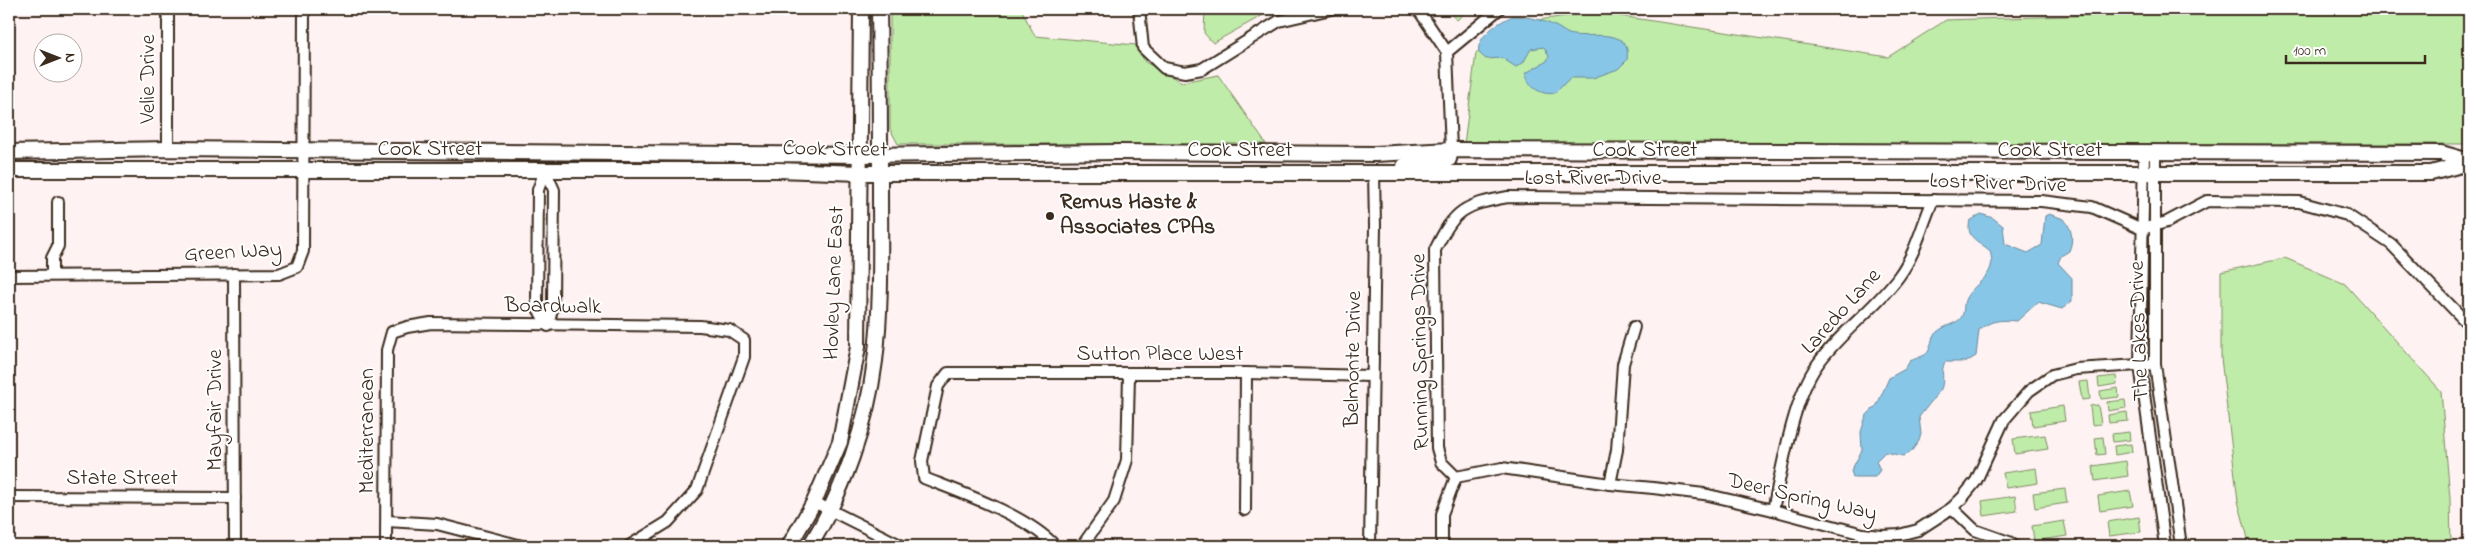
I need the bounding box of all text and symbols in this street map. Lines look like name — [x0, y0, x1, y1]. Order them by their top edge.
north arrow — [32, 32, 82, 82]
scale bar — [2286, 32, 2424, 64]
street label: Velie Drive — [133, 34, 165, 125]
text: 100 m — [2293, 40, 2326, 62]
text: N — [59, 53, 80, 63]
street label: Cook Street — [782, 133, 888, 167]
street label: Cook Street — [378, 134, 483, 166]
street label: Cook Street — [1188, 135, 1293, 167]
street label: Cook Street — [1593, 135, 1698, 167]
street label: Cook Street — [1998, 135, 2103, 167]
street label: Lost River Drive — [1524, 163, 1662, 195]
street label: Lost River Drive — [1929, 166, 2067, 202]
place label: Remus Haste & Associates CPAs — [1060, 187, 1215, 244]
street label: Hovley Lane East — [816, 205, 855, 361]
marker: Remus Haste & Associates CPAs — [1044, 210, 1056, 222]
street label: Green Way — [183, 234, 283, 273]
street label: Running Springs Drive — [1403, 253, 1440, 451]
street label: The Lakes Drive — [2122, 260, 2158, 402]
street label: Laredo Lane — [1794, 262, 1890, 362]
street label: Boardwalk — [503, 290, 602, 324]
street label: Belmonte Drive — [1337, 290, 1371, 428]
street label: Sutton Place West — [1077, 339, 1244, 371]
street label: Mayfair Drive — [200, 349, 233, 471]
street label: Mediterranean — [352, 368, 384, 494]
street label: State Street — [66, 463, 178, 495]
street label: Deer Spring Way — [1723, 465, 1880, 532]

